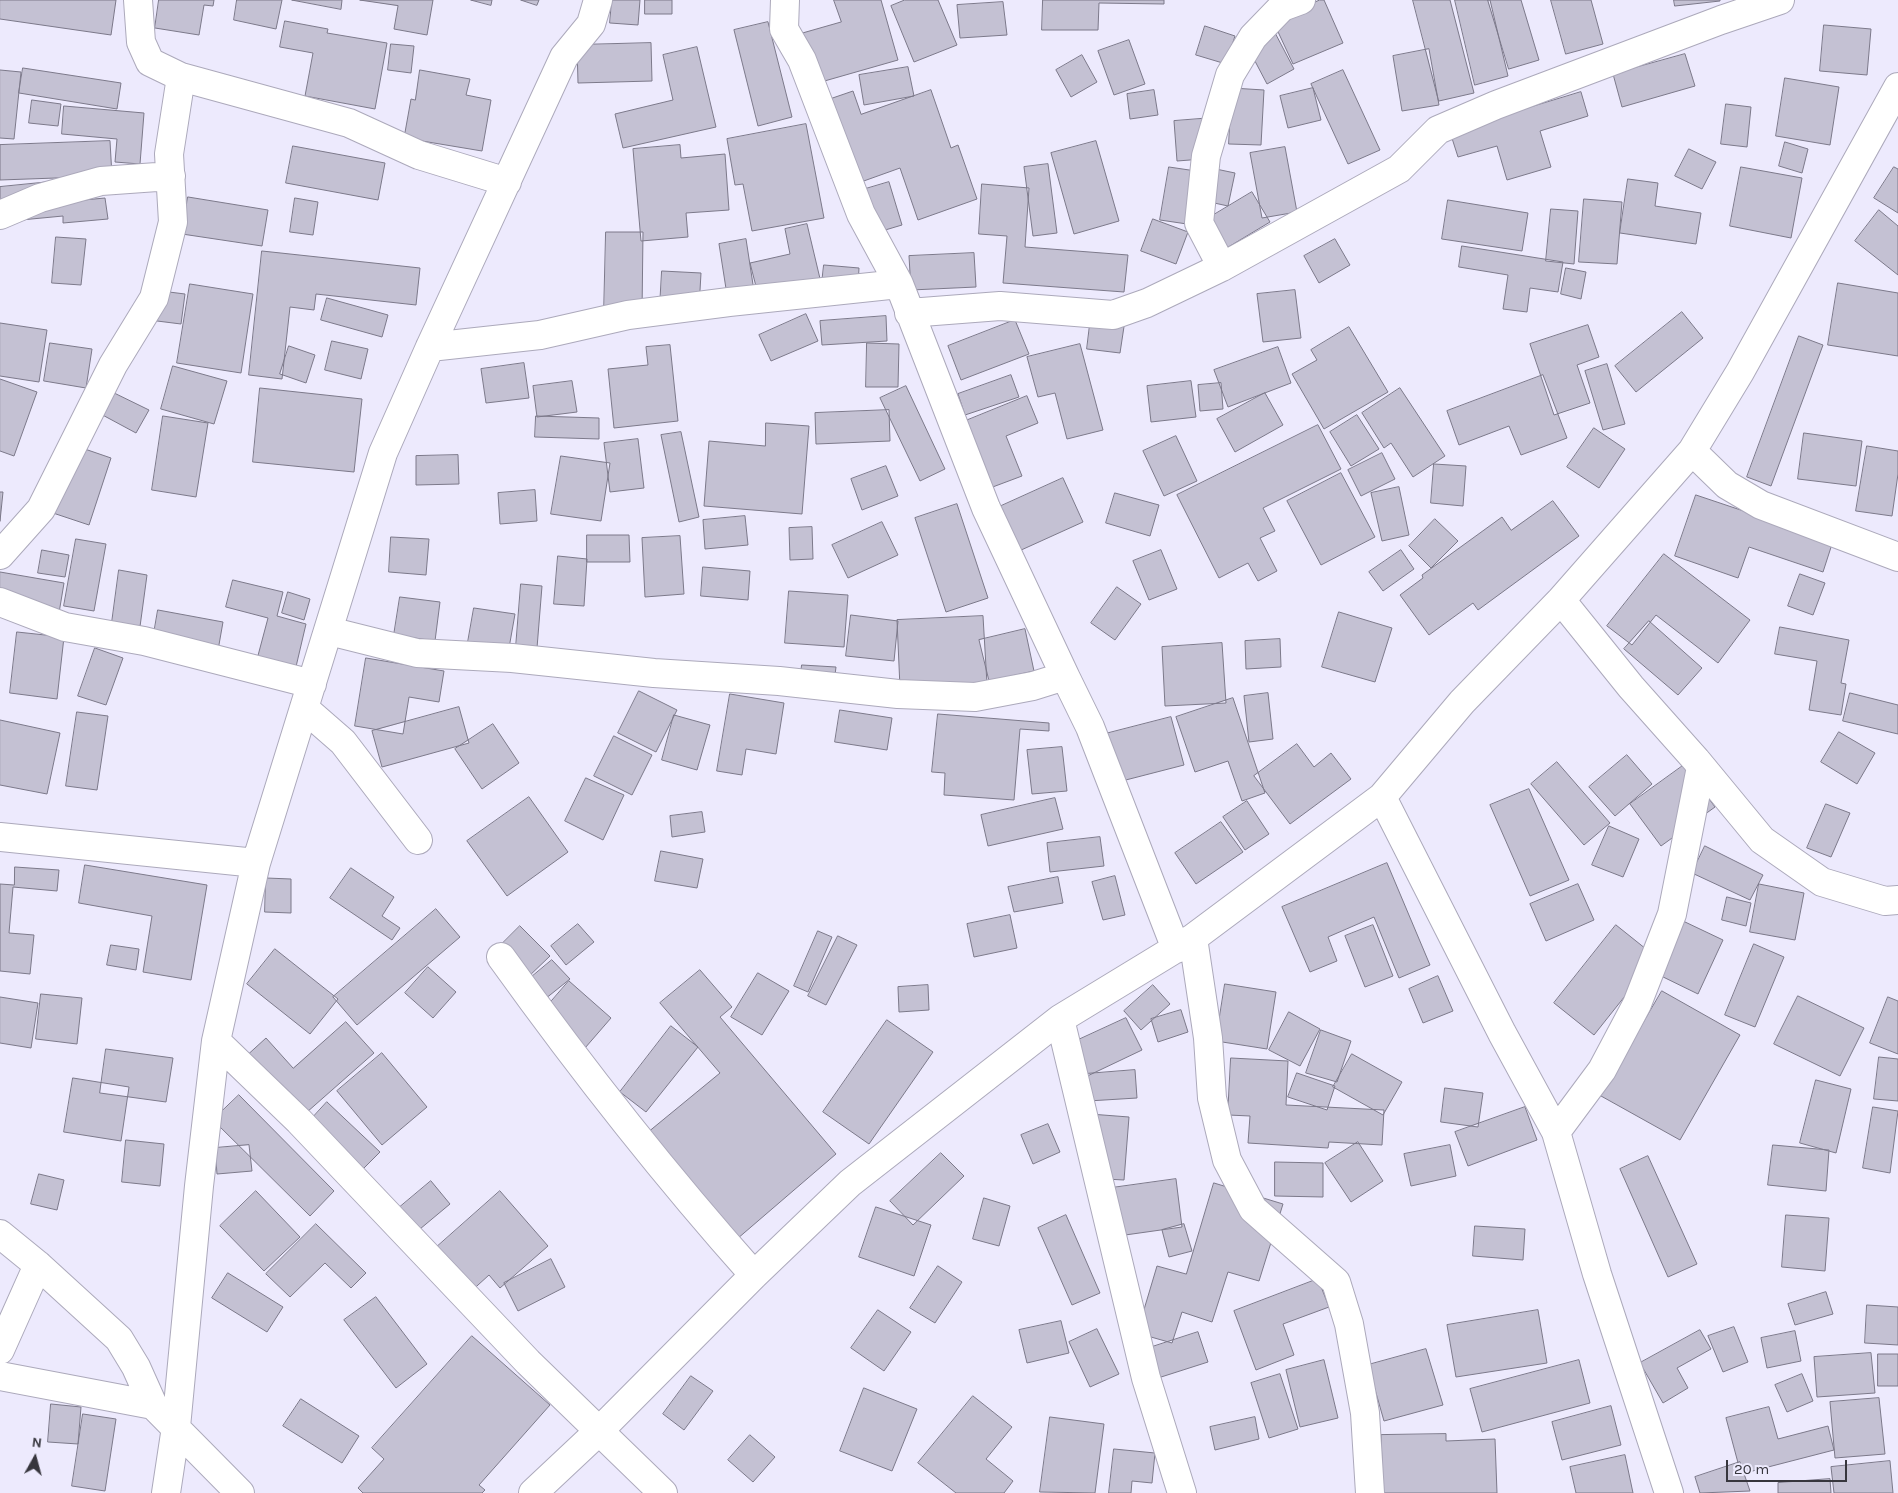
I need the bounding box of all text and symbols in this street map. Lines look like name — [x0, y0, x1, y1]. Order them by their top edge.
north arrow — [10, 1433, 60, 1483]
text: N — [31, 1434, 43, 1452]
scale bar — [1728, 1450, 1849, 1482]
text: 20 m — [1734, 1460, 1769, 1478]

